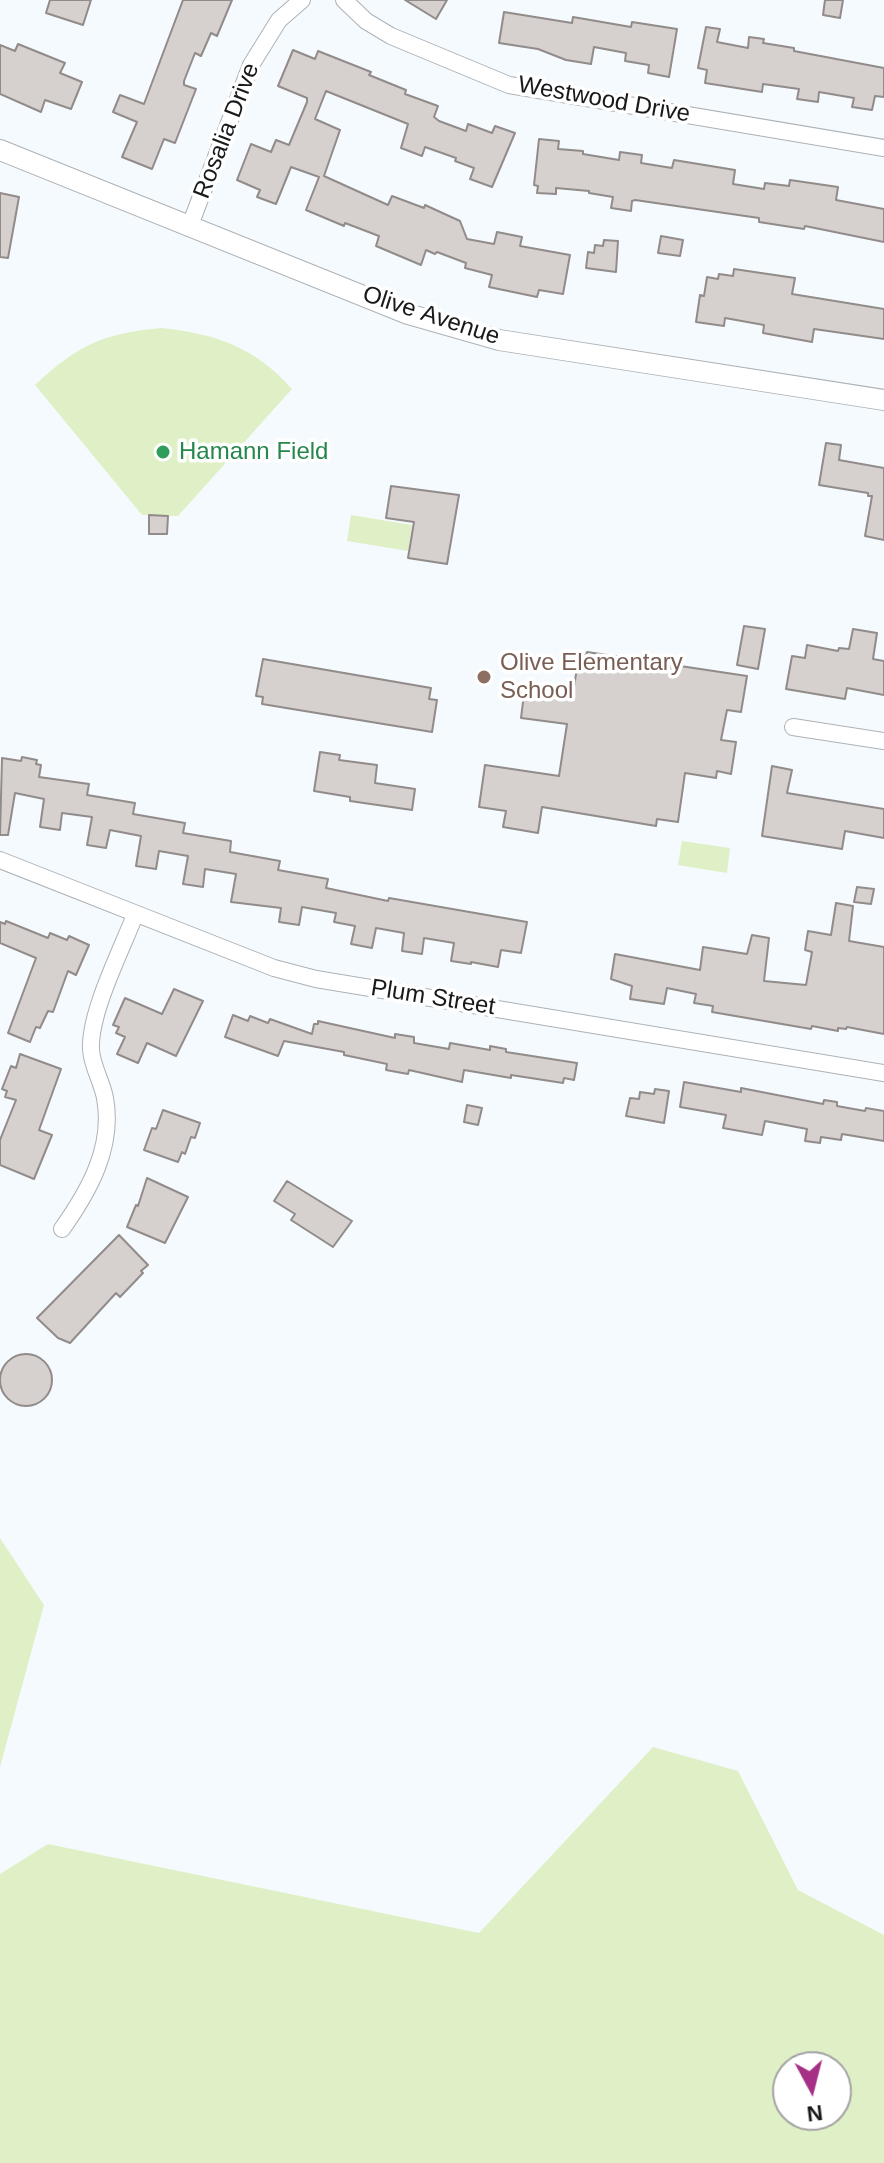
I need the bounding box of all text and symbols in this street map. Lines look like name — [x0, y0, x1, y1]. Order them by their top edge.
street label: Rosalia Drive — [188, 59, 266, 203]
street label: Westwood Drive — [516, 71, 692, 129]
street label: Olive Avenue — [359, 280, 503, 352]
place label: Hamann Field — [179, 438, 328, 466]
marker: Hamann Field — [154, 443, 172, 461]
place label: Olive Elementary School — [500, 649, 683, 705]
marker: Olive Elementary School — [475, 668, 493, 686]
street label: Plum Street — [369, 974, 497, 1022]
north arrow — [772, 2051, 852, 2131]
text: N — [805, 2100, 824, 2127]

